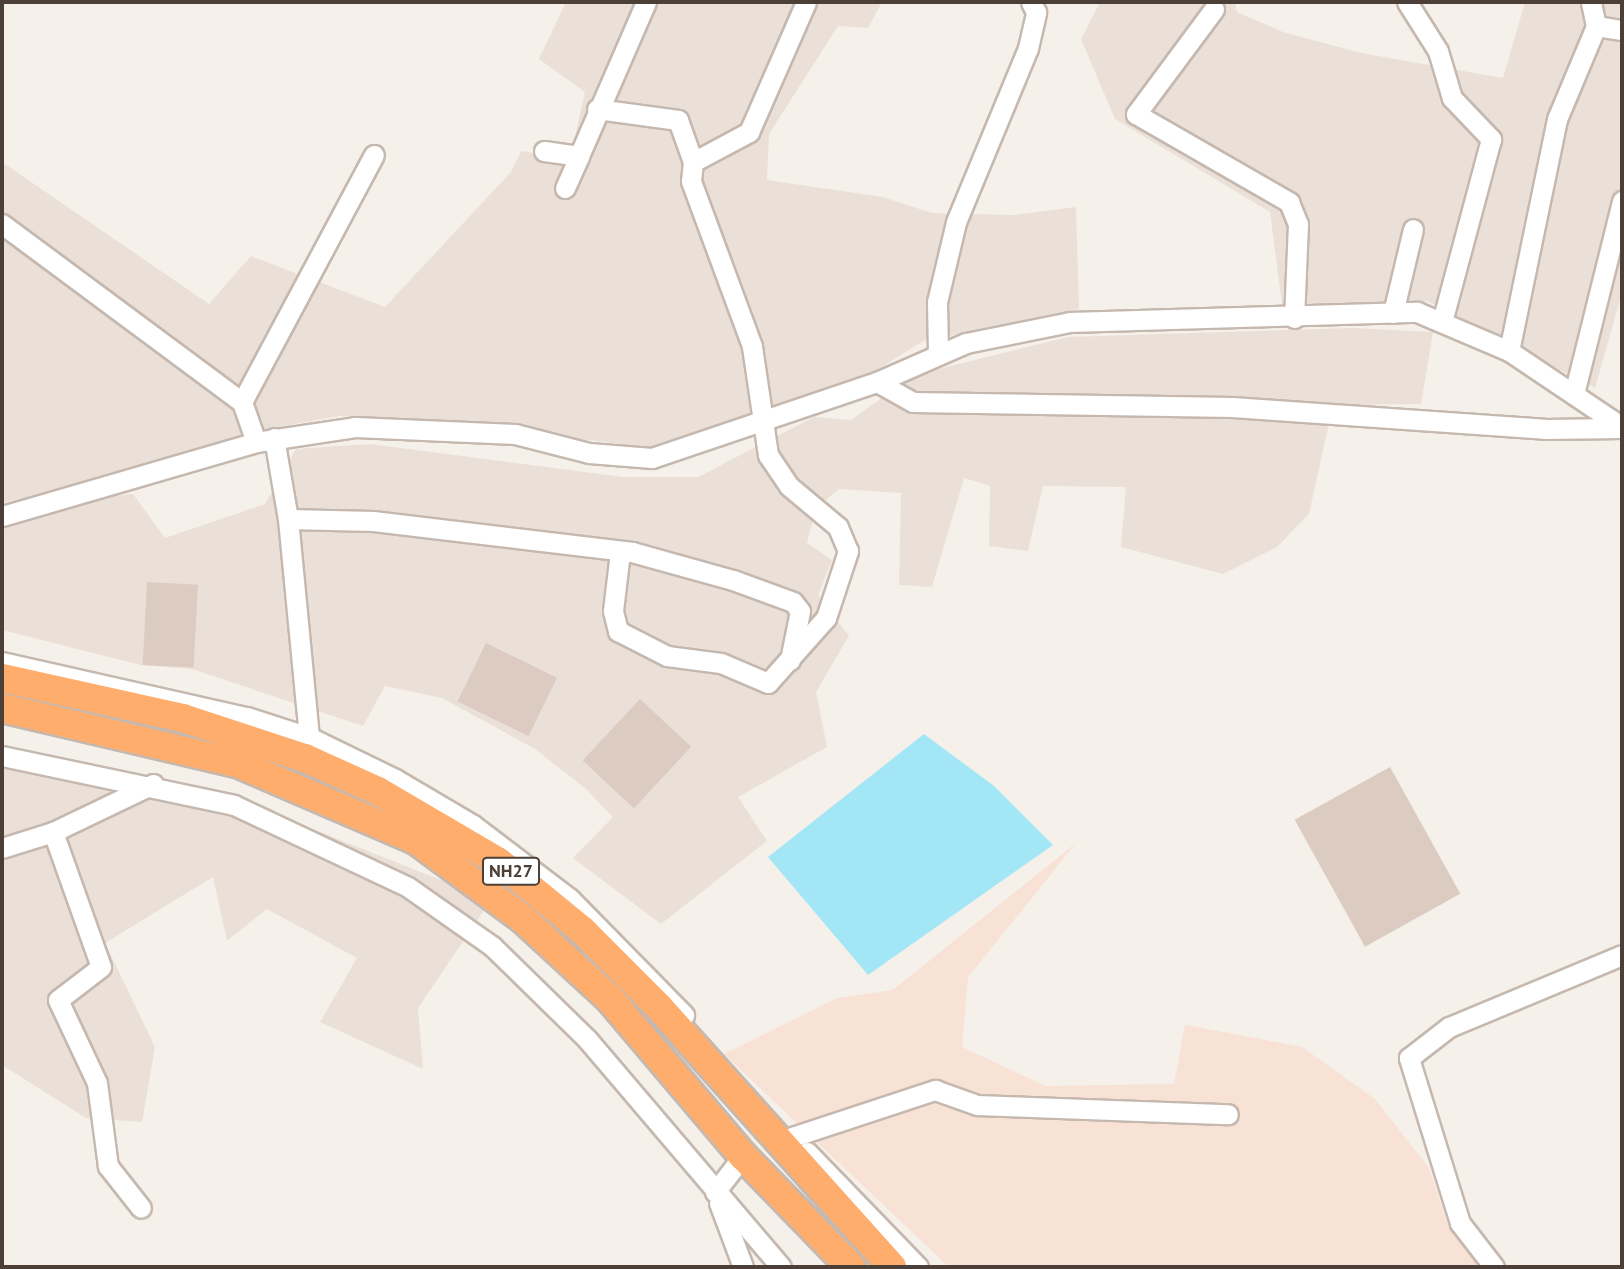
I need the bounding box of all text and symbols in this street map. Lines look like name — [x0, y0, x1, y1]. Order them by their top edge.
road number: NH27 — [481, 856, 541, 886]

